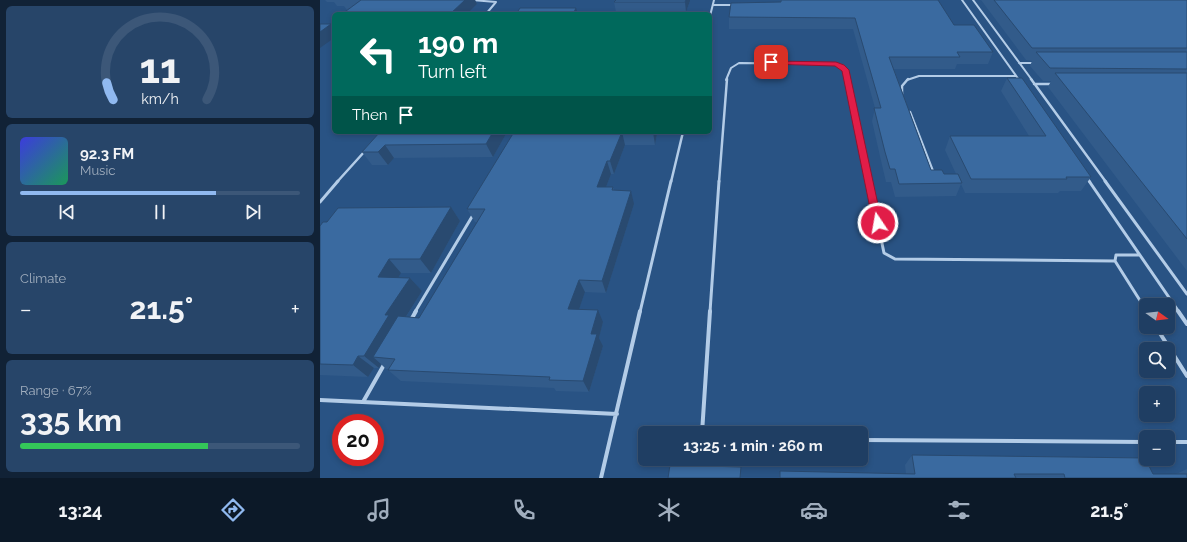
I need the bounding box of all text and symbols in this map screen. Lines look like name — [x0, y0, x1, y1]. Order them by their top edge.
text: 190 m — [418, 27, 498, 60]
icon: left — [352, 28, 404, 80]
text: 11 — [139, 44, 181, 93]
pin — [754, 45, 788, 79]
icon: arrive — [760, 51, 782, 73]
text: Turn left — [418, 61, 487, 82]
text: km/h — [141, 91, 179, 107]
icon: arrive — [395, 104, 417, 126]
text: Then — [352, 106, 387, 124]
text: 92.3 FM — [80, 145, 134, 163]
text: Music — [80, 163, 115, 178]
icon: previous — [56, 201, 78, 223]
icon: pause — [149, 201, 171, 223]
icon: next — [242, 201, 264, 223]
position arrow — [857, 202, 899, 244]
text: Climate — [20, 271, 66, 286]
text: 21.5° — [130, 291, 193, 326]
text: − — [20, 296, 32, 322]
text: + — [291, 296, 300, 322]
north arrow — [1139, 298, 1175, 334]
map controls — [1139, 298, 1175, 466]
button: search — [1139, 342, 1175, 378]
text: Range · 67% — [20, 383, 92, 398]
button: + — [1139, 386, 1175, 422]
text: 335 km — [20, 403, 122, 438]
speed limit sign: 20 — [332, 414, 384, 466]
button: − — [1139, 430, 1175, 466]
text: 13:25 · 1 min · 260 m — [683, 437, 823, 455]
icon: directions — [219, 496, 247, 524]
icon: music — [365, 496, 393, 524]
icon: phone — [510, 496, 538, 524]
icon: climate — [655, 496, 683, 524]
icon: car — [800, 496, 828, 524]
icon: filters — [945, 496, 973, 524]
text: 13:24 — [59, 500, 102, 521]
text: 21.5° — [1090, 500, 1128, 521]

